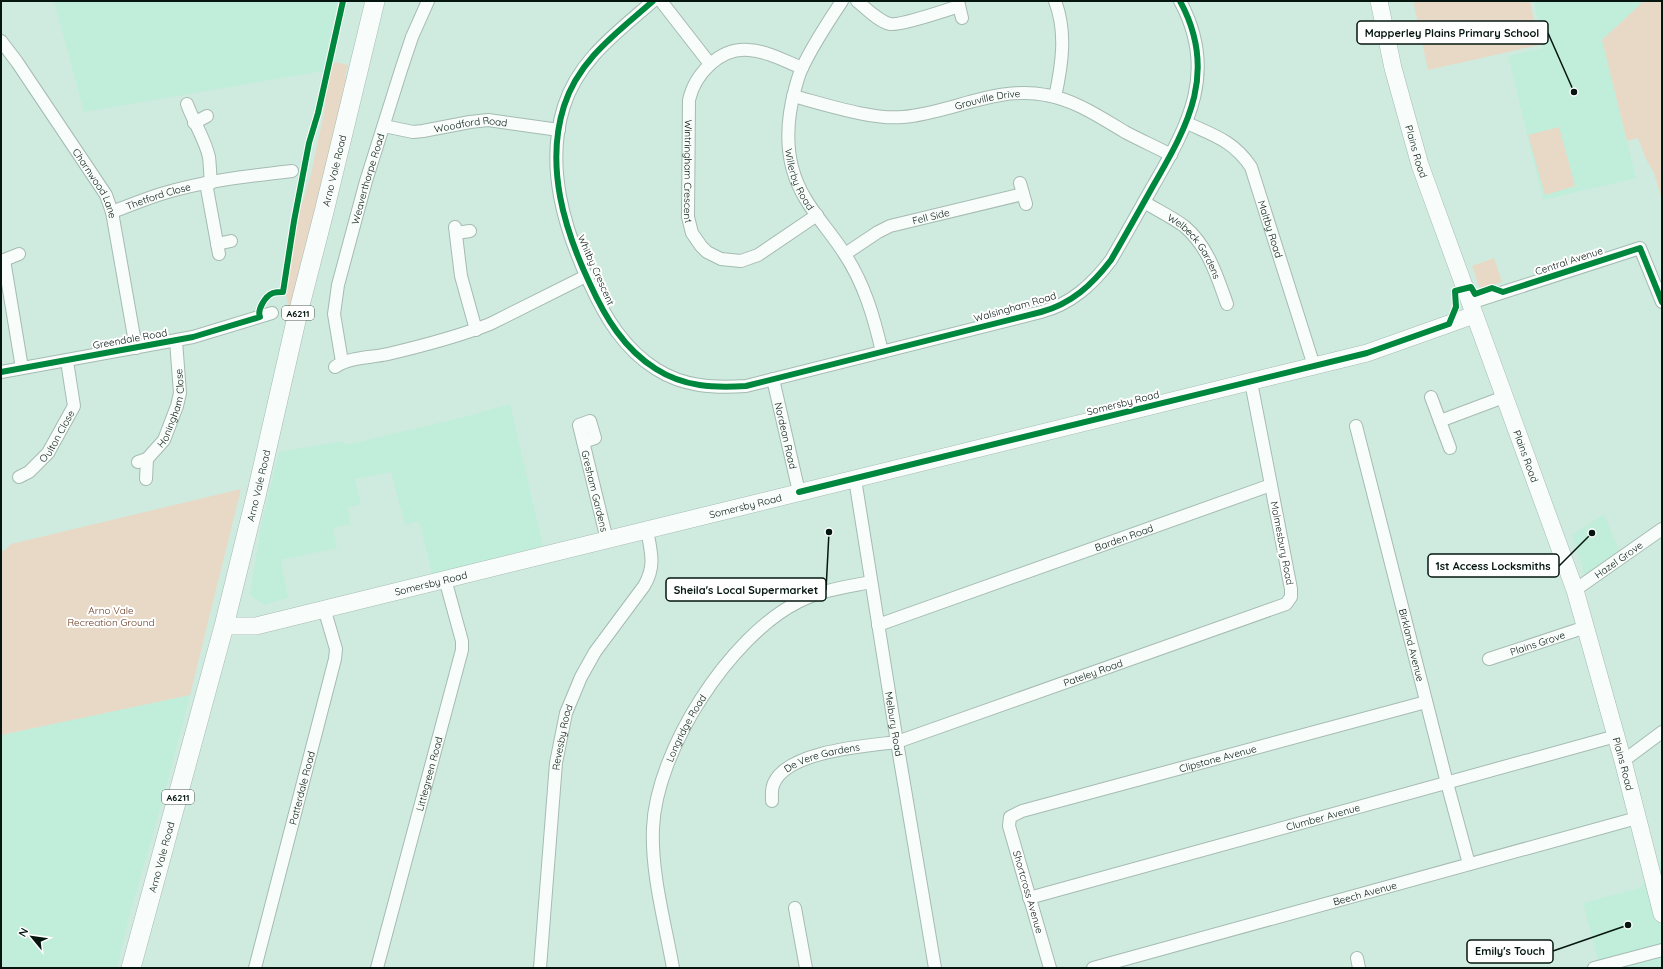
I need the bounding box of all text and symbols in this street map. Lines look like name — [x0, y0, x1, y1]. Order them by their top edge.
callout: Mapperley Plains Primary School — [1357, 21, 1548, 44]
text: Mapperley Plains Primary School — [1365, 26, 1539, 40]
street label: Grouville Drive — [953, 86, 1021, 112]
street label: Woodford Road — [433, 113, 508, 135]
street label: Wintringham Crescent — [681, 120, 696, 225]
street label: Plains Road — [1403, 123, 1431, 180]
street label: Weaverthorpe Road — [348, 132, 387, 226]
street label: Arno Vale Road — [319, 134, 349, 208]
street label: Charnwood Lane — [70, 146, 120, 220]
street label: Willerby Road — [783, 148, 817, 212]
street label: Thetford Close — [124, 180, 192, 213]
street label: Maltby Road — [1255, 199, 1286, 259]
street label: Fell Side — [911, 205, 951, 227]
street label: Welbeck Gardens — [1165, 210, 1224, 281]
street label: Whitby Crescent — [575, 233, 618, 308]
street label: Central Avenue — [1534, 244, 1605, 278]
street label: Walsingham Road — [972, 289, 1058, 325]
road number: A6211 — [282, 306, 314, 320]
street label: Greendale Road — [92, 326, 168, 352]
street label: Honingham Close — [154, 368, 187, 450]
street label: Somersby Road — [1085, 388, 1161, 418]
street label: Nordean Road — [772, 401, 800, 470]
street label: Oulton Close — [36, 407, 77, 465]
street label: Plains Road — [1511, 428, 1542, 484]
street label: Arno Vale Road — [244, 449, 273, 523]
street label: Gresham Gardens — [579, 449, 611, 533]
street label: Somersby Road — [708, 491, 783, 521]
street label: Malmesbury Road — [1268, 500, 1296, 586]
street label: Barden Road — [1093, 521, 1155, 554]
street label: Hazel Grove — [1592, 538, 1645, 581]
callout: 1st Access Locksmiths — [1428, 554, 1559, 577]
text: 1st Access Locksmiths — [1435, 559, 1551, 573]
street label: Somersby Road — [393, 568, 468, 598]
callout: Sheila's Local Supermarket — [666, 578, 826, 601]
text: Sheila's Local Supermarket — [674, 583, 818, 597]
park label: Arno Vale Recreation Ground — [67, 604, 155, 629]
street label: Birkland Avenue — [1396, 607, 1427, 683]
street label: Plains Grove — [1508, 628, 1567, 658]
street label: Pateley Road — [1061, 656, 1124, 689]
street label: Melbury Road — [883, 691, 906, 757]
street label: Longridge Road — [663, 692, 709, 764]
street label: Revesby Road — [549, 702, 575, 771]
street label: Littlegreen Road — [413, 735, 445, 813]
street label: Plains Road — [1610, 736, 1637, 792]
street label: De Vere Gardens — [781, 740, 861, 775]
street label: Clipstone Avenue — [1178, 741, 1258, 775]
street label: Patterdale Road — [286, 750, 317, 826]
road number: A6211 — [162, 790, 194, 804]
street label: Clumber Avenue — [1285, 800, 1362, 833]
street label: Arno Vale Road — [145, 820, 177, 894]
street label: Shortcross Avenue — [1010, 849, 1046, 935]
street label: Beech Avenue — [1331, 878, 1399, 908]
north arrow — [12, 917, 52, 957]
text: N — [15, 925, 31, 939]
callout: Emily's Touch — [1467, 940, 1553, 963]
text: Emily's Touch — [1475, 944, 1545, 958]

